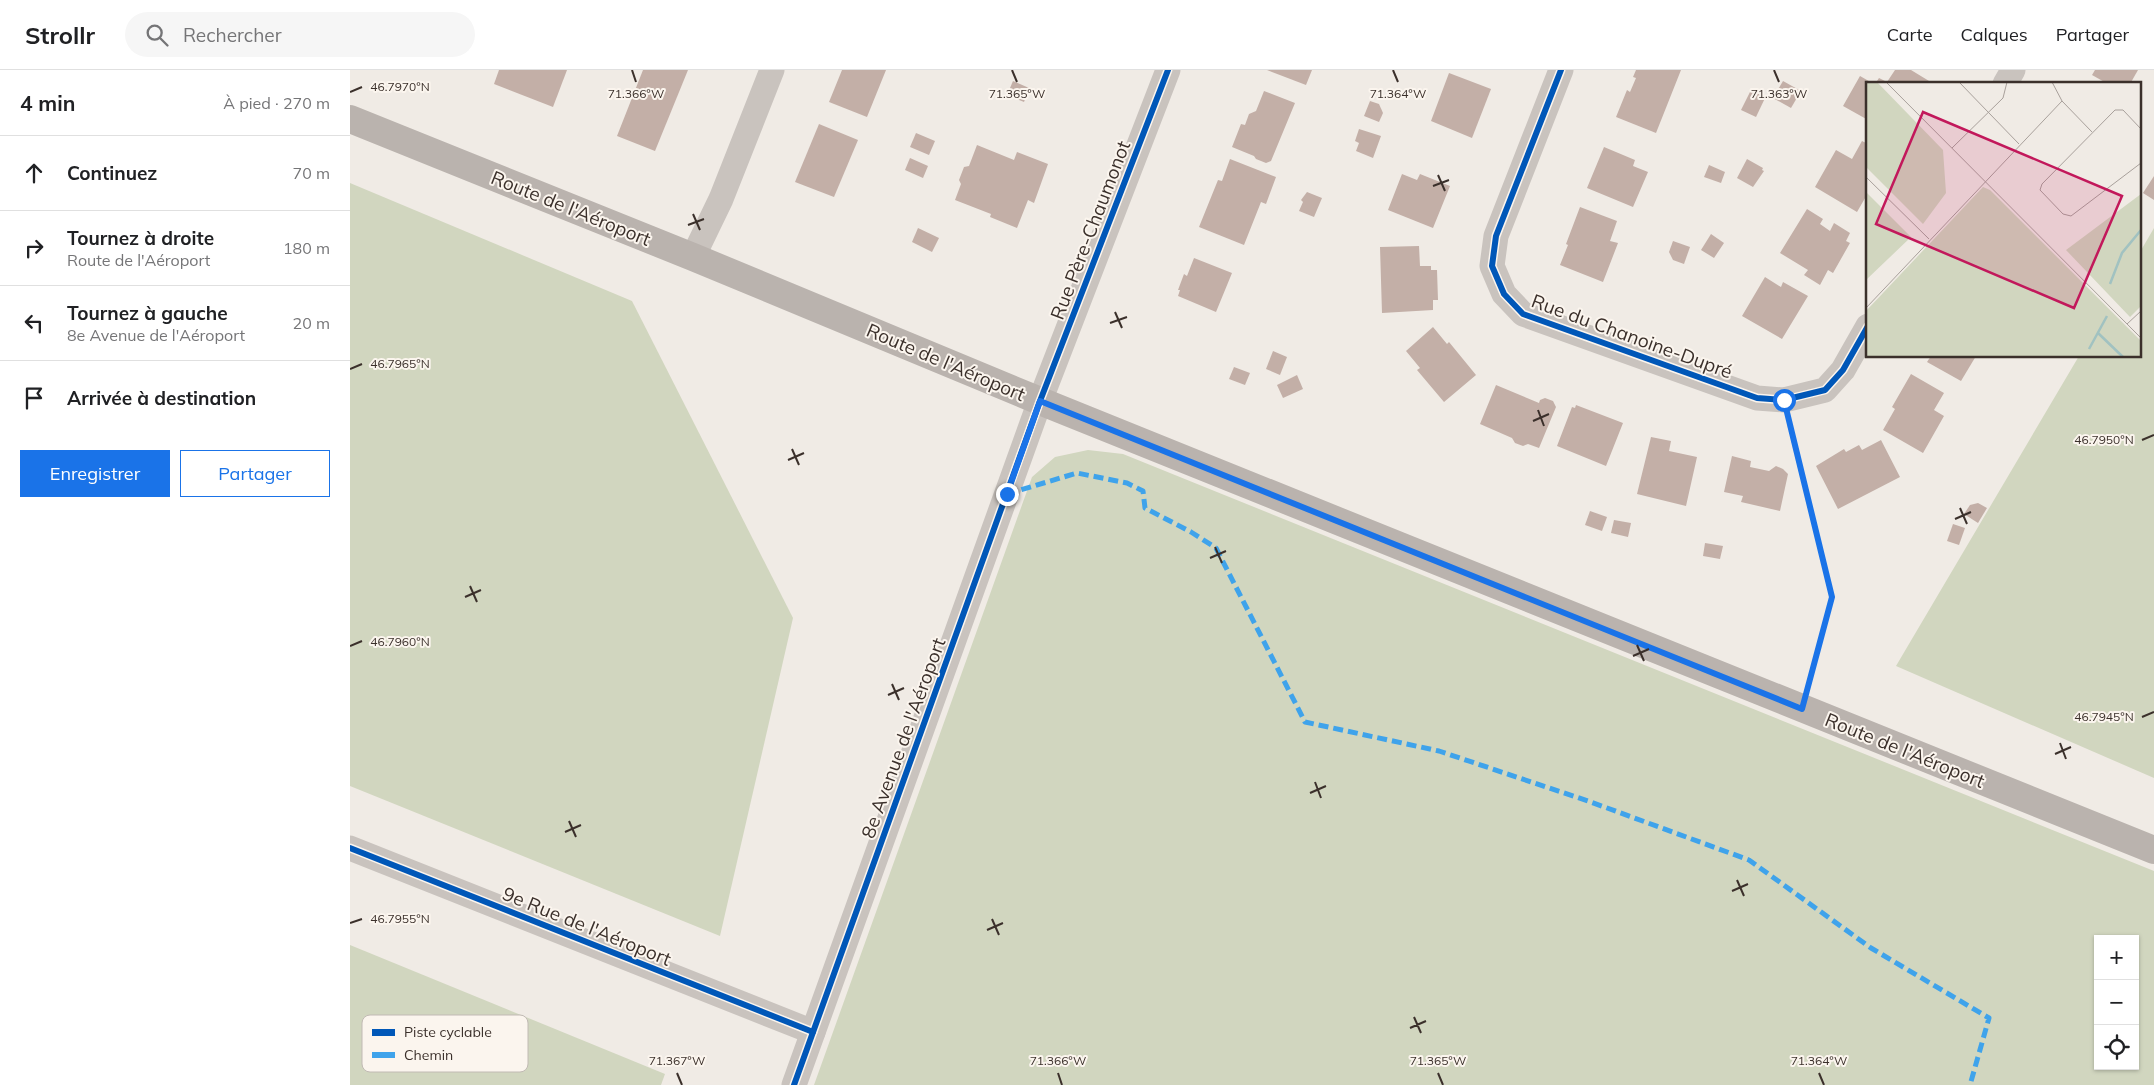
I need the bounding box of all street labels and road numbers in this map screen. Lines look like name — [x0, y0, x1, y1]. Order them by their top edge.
street label: Rue Père-Chaumonot — [1045, 137, 1135, 323]
street label: Route de l'Aéroport — [488, 165, 655, 251]
street label: Rue du Chanoine-Dupré — [1528, 288, 1736, 384]
street label: Route de l'Aéroport — [863, 318, 1029, 406]
street label: 8e Avenue de l'Aéroport — [856, 634, 951, 841]
street label: Route de l'Aéroport — [1822, 707, 1989, 793]
street label: 9e Rue de l'Aéroport — [499, 881, 675, 971]

